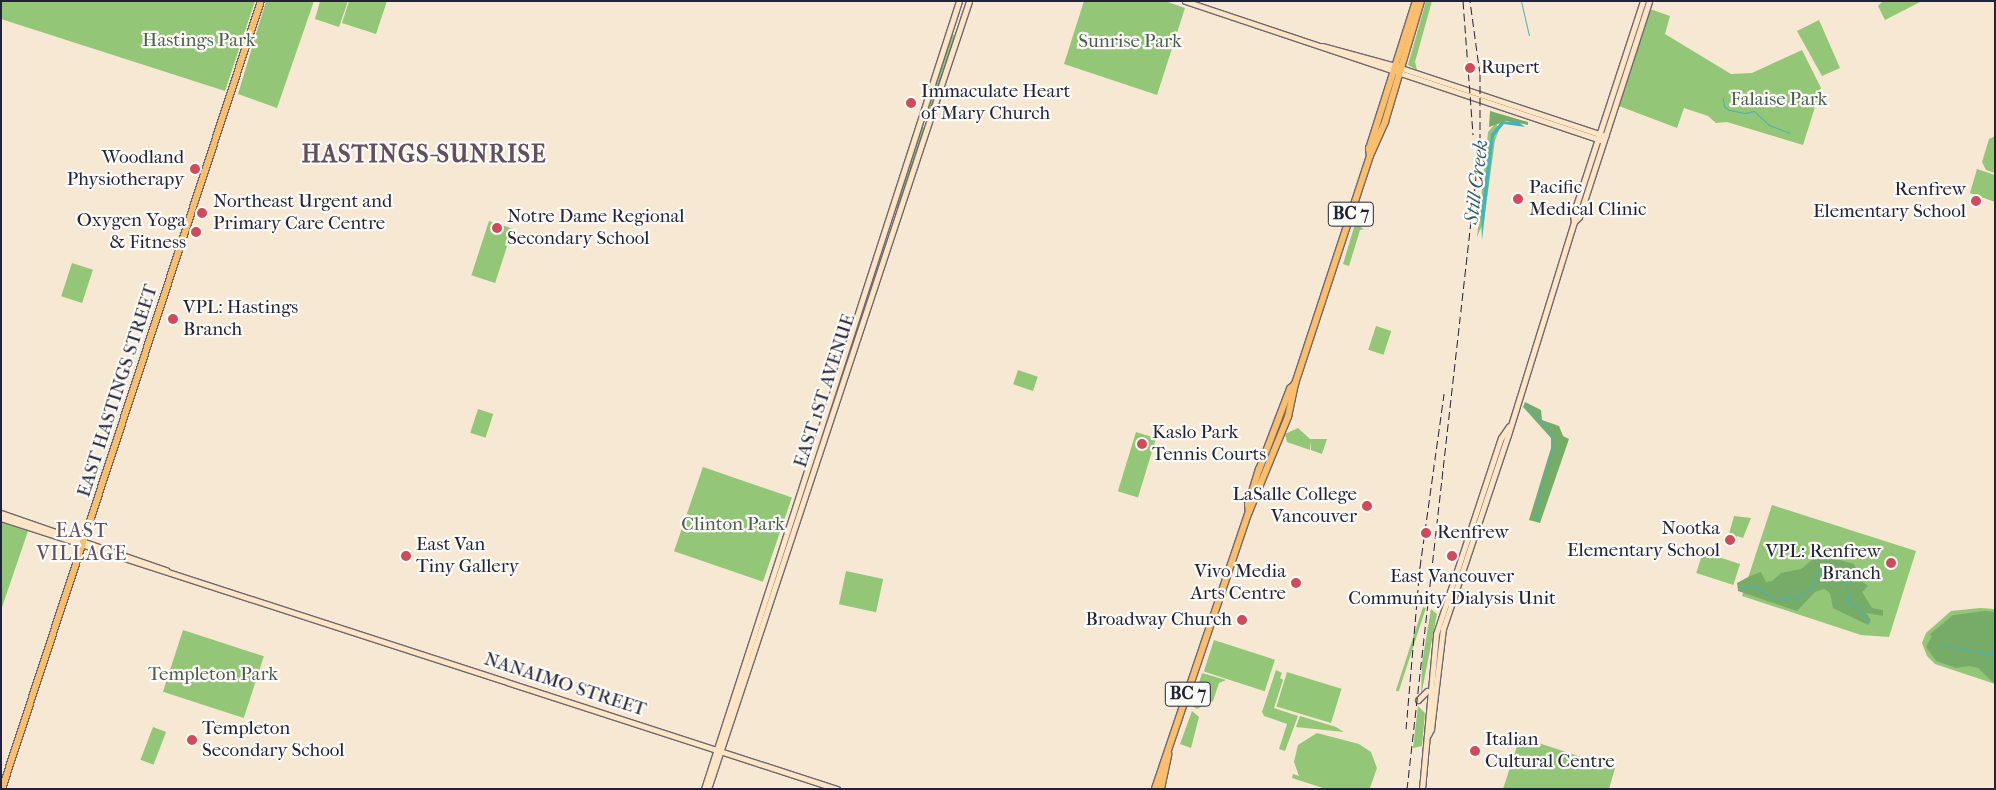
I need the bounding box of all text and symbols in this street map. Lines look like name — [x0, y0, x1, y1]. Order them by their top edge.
park label: Hastings Park — [142, 30, 256, 52]
park label: Sunrise Park — [1078, 31, 1182, 53]
place label: Rupert — [1481, 57, 1540, 79]
marker: Rupert — [1463, 61, 1477, 75]
place label: Immaculate Heart of Mary Church — [921, 81, 1070, 125]
park label: Falaise Park — [1731, 89, 1827, 111]
marker: Immaculate Heart of Mary Church — [905, 97, 917, 109]
water label: Still Creek — [1459, 138, 1493, 226]
district label: HASTINGS-SUNRISE — [299, 141, 549, 169]
place label: Woodland Physiotherapy — [67, 147, 184, 191]
marker: Woodland Physiotherapy — [188, 162, 202, 176]
place label: Pacific Medical Clinic — [1529, 177, 1646, 221]
place label: Renfrew Elementary School — [1813, 179, 1966, 223]
place label: Northeast Urgent and Primary Care Centre — [213, 191, 392, 235]
marker: Pacific Medical Clinic — [1511, 192, 1525, 206]
marker: Renfrew Elementary School — [1970, 195, 1982, 207]
road number: BC 7 — [1327, 198, 1375, 230]
marker: Northeast Urgent and Primary Care Centre — [195, 206, 209, 220]
place label: Notre Dame Regional Secondary School — [507, 206, 685, 250]
place label: Oxygen Yoga & Fitness — [77, 210, 186, 254]
marker: Notre Dame Regional Secondary School — [491, 222, 503, 234]
marker: Oxygen Yoga & Fitness — [190, 226, 202, 238]
street label: EAST HASTINGS STREET — [73, 282, 163, 500]
place label: VPL: Hastings Branch — [183, 297, 298, 341]
street label: EAST 1ST AVENUE — [789, 311, 861, 471]
marker: VPL: Hastings Branch — [167, 313, 179, 325]
place label: Kaslo Park Tennis Courts — [1152, 422, 1266, 466]
marker: Kaslo Park Tennis Courts — [1136, 438, 1148, 450]
place label: LaSalle College Vancouver — [1233, 484, 1357, 528]
marker: LaSalle College Vancouver — [1361, 500, 1373, 512]
park label: Clinton Park — [681, 514, 785, 536]
district label: EAST VILLAGE — [36, 518, 128, 565]
place label: Nootka Elementary School — [1567, 518, 1720, 562]
place label: Renfrew — [1437, 522, 1509, 544]
marker: Renfrew — [1419, 526, 1433, 540]
place label: East Van Tiny Gallery — [416, 534, 519, 578]
marker: Nootka Elementary School — [1724, 534, 1736, 546]
place label: VPL: Renfrew Branch — [1766, 541, 1881, 585]
marker: East Vancouver Community Dialysis Unit — [1445, 549, 1459, 563]
marker: East Van Tiny Gallery — [400, 550, 412, 562]
marker: VPL: Renfrew Branch — [1885, 557, 1897, 569]
place label: Vivo Media Arts Centre — [1190, 561, 1286, 605]
place label: East Vancouver Community Dialysis Unit — [1348, 566, 1556, 610]
marker: Vivo Media Arts Centre — [1290, 577, 1302, 589]
place label: Broadway Church — [1086, 609, 1232, 631]
marker: Broadway Church — [1236, 614, 1248, 626]
street label: NANAIMO STREET — [481, 648, 649, 722]
park label: Templeton Park — [148, 664, 278, 686]
road number: BC 7 — [1164, 679, 1212, 710]
place label: Templeton Secondary School — [202, 718, 345, 762]
place label: Italian Cultural Centre — [1485, 729, 1615, 773]
marker: Templeton Secondary School — [186, 734, 198, 746]
marker: Italian Cultural Centre — [1469, 745, 1481, 757]

